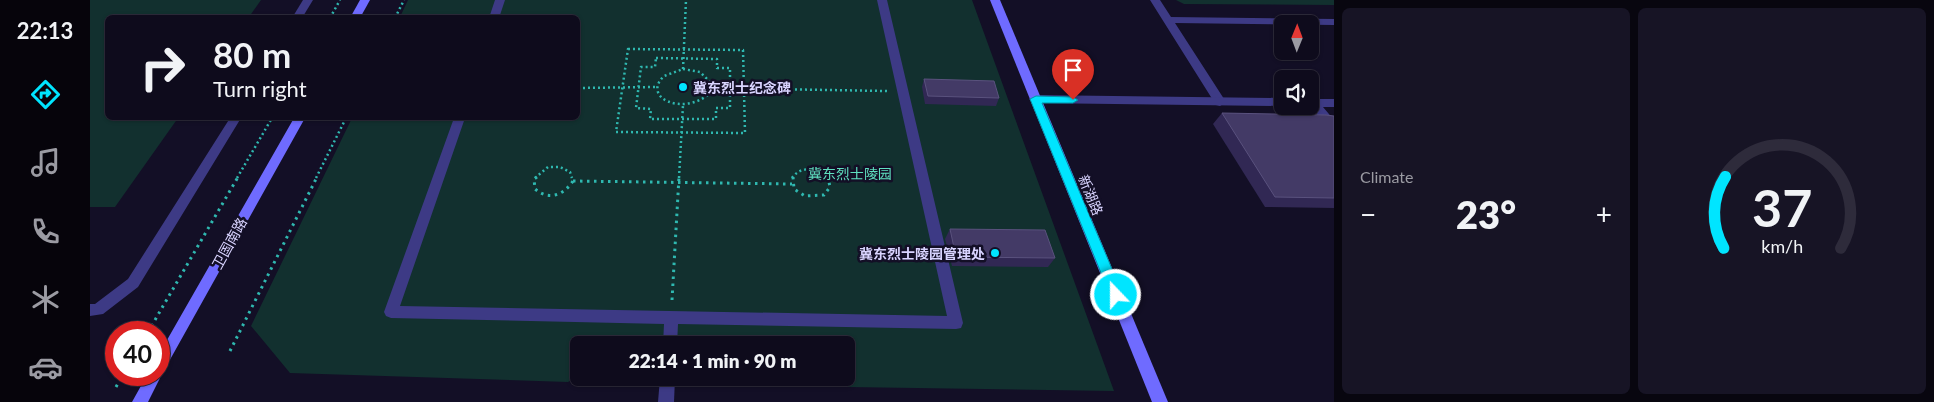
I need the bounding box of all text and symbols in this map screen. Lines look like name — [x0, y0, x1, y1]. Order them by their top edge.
north arrow — [1274, 15, 1319, 60]
map controls — [1274, 15, 1319, 115]
text: 22:13 — [17, 17, 73, 44]
text: 80 m — [213, 33, 291, 75]
icon: right — [130, 35, 195, 100]
pin — [1052, 49, 1094, 100]
icon: arrive — [1059, 56, 1087, 84]
button: sound — [1274, 70, 1319, 115]
text: Turn right — [213, 75, 307, 102]
icon: directions — [28, 77, 63, 112]
place label: 冀东烈士纪念碑 — [693, 79, 791, 96]
marker: 冀东烈士纪念碑 — [677, 81, 689, 93]
icon: music — [28, 145, 63, 180]
park label: 冀东烈士陵园 — [808, 165, 892, 182]
text: Climate — [1360, 167, 1413, 186]
street label: 新湖路 — [1075, 172, 1107, 218]
text: 37 — [1752, 176, 1812, 238]
text: 23° — [1456, 191, 1516, 237]
text: − — [1360, 197, 1376, 231]
text: + — [1596, 197, 1612, 231]
icon: phone — [28, 214, 63, 249]
street label: 卫国南路 — [208, 214, 250, 272]
text: km/h — [1761, 235, 1803, 257]
place label: 冀东烈士陵园管理处 — [859, 245, 985, 262]
marker: 冀东烈士陵园管理处 — [989, 247, 1001, 259]
position arrow — [1089, 268, 1141, 320]
icon: climate — [28, 282, 63, 317]
speed limit sign: 40 — [105, 321, 170, 386]
text: 22:14 · 1 min · 90 m — [629, 349, 796, 372]
icon: car — [28, 350, 63, 385]

